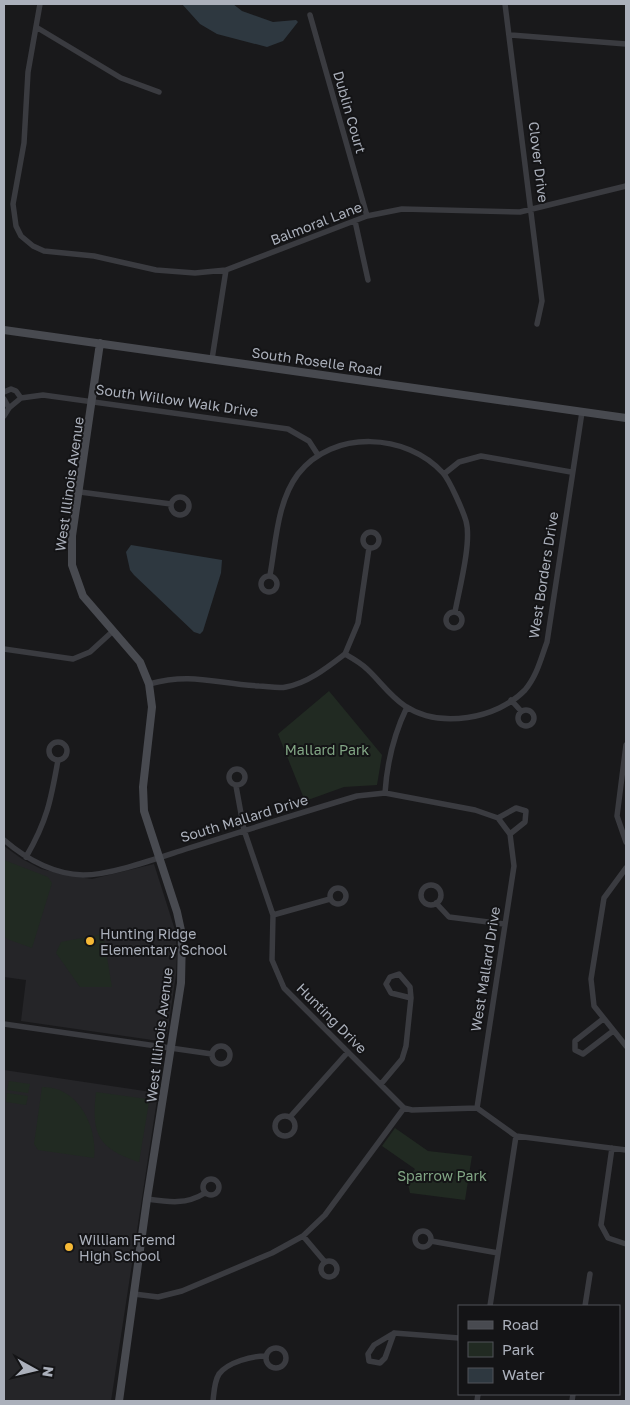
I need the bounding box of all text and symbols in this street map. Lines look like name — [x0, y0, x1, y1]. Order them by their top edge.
street label: Dublin Court — [330, 69, 370, 155]
street label: Clover Drive — [526, 121, 552, 203]
street label: Balmoral Lane — [268, 198, 364, 248]
street label: South Roselle Road — [251, 343, 383, 379]
street label: South Willow Walk Drive — [95, 380, 259, 420]
street label: West Illinois Avenue — [51, 416, 87, 552]
street label: West Borders Drive — [525, 510, 561, 640]
park label: Mallard Park — [285, 741, 369, 758]
street label: South Mallard Drive — [178, 791, 310, 845]
street label: West Mallard Drive — [467, 905, 503, 1033]
place label: Hunting Ridge Elementary School — [100, 925, 227, 958]
marker: Hunting Ridge Elementary School — [84, 935, 96, 947]
street label: West Illinois Avenue — [142, 967, 176, 1103]
street label: Hunting Drive — [293, 979, 371, 1057]
park label: Sparrow Park — [397, 1167, 487, 1184]
place label: William Fremd High School — [79, 1231, 175, 1264]
marker: William Fremd High School — [63, 1241, 75, 1253]
legend — [458, 1305, 620, 1395]
text: Road — [502, 1315, 539, 1333]
text: Park — [502, 1340, 535, 1358]
north arrow — [10, 1345, 60, 1395]
text: N — [39, 1365, 58, 1378]
text: Water — [502, 1365, 545, 1383]

